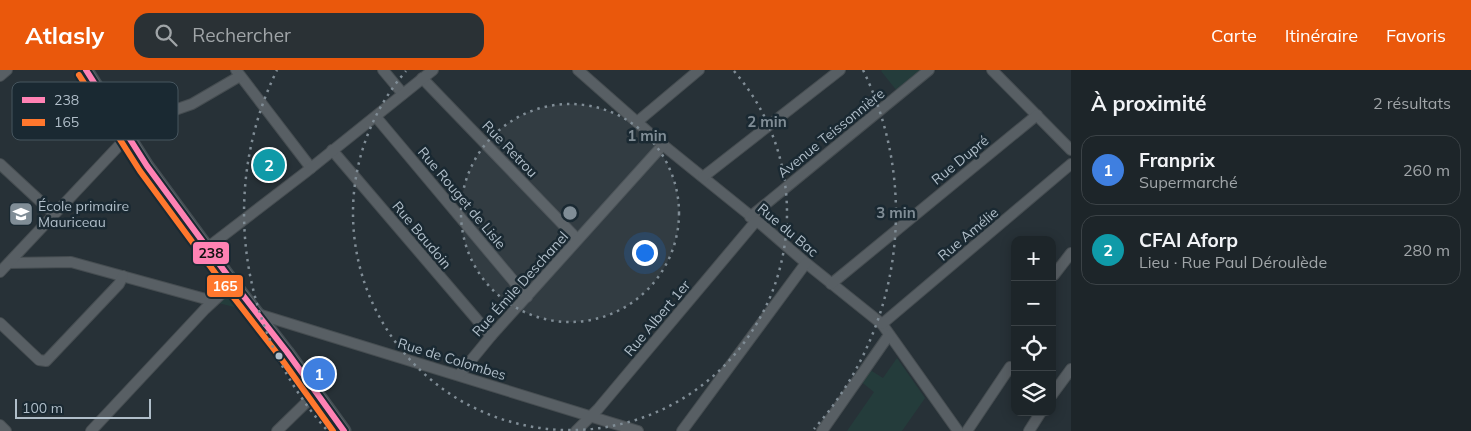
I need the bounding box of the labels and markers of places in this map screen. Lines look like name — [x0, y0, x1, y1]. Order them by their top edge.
pin: 2 — [253, 146, 285, 184]
place label: École primaire Mauriceau — [38, 197, 129, 231]
school or university icon: École primaire Mauriceau — [8, 201, 34, 227]
centre of rings — [561, 204, 579, 222]
unlabelled marker — [274, 351, 284, 361]
pin: 1 — [303, 355, 335, 393]

